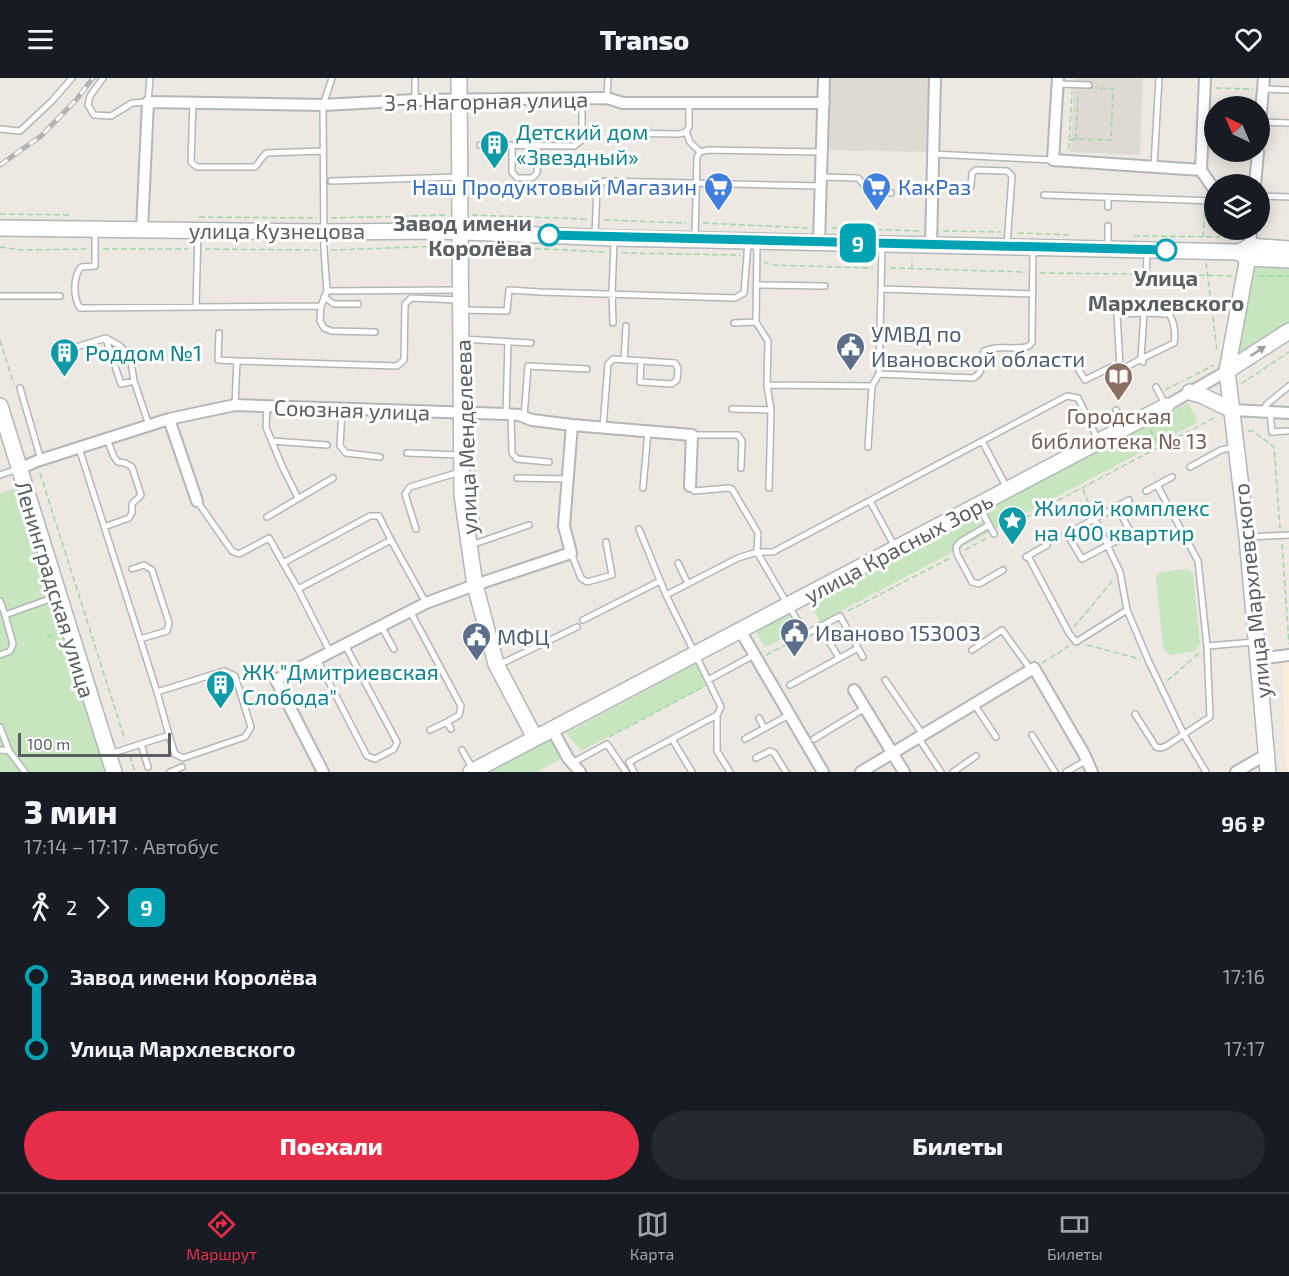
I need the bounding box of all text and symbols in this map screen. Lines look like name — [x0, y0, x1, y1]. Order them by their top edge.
icon: menu — [24, 23, 57, 56]
text: Transo — [600, 23, 689, 55]
icon: heart — [1232, 23, 1265, 56]
street label: 3-я Нагорная улица — [384, 85, 588, 116]
north arrow — [1204, 96, 1270, 162]
map controls — [1204, 96, 1270, 240]
place label: Детский дом «Звездный» — [516, 118, 649, 169]
building icon: Детский дом «Звездный» — [479, 128, 511, 170]
supermarket icon: Наш Продуктовый Магазин — [702, 170, 734, 212]
supermarket icon: КакРаз — [861, 170, 893, 212]
place label: Наш Продуктовый Магазин — [412, 173, 697, 200]
place label: КакРаз — [898, 173, 971, 199]
button: layers — [1204, 174, 1270, 240]
place label: Завод имени Королёва — [393, 209, 532, 260]
street label: улица Кузнецова — [189, 217, 365, 244]
marker: Завод имени Королёва — [538, 224, 560, 246]
line badge: 9 — [838, 224, 878, 262]
text: 9 — [852, 231, 864, 256]
marker: Улица Мархлевского — [1155, 239, 1177, 261]
place label: Улица Мархлевского — [1088, 264, 1244, 315]
place label: УМВД по Ивановской области — [871, 320, 1085, 371]
public building icon: УМВД по Ивановской области — [834, 330, 866, 372]
building icon: Роддом №1 — [48, 336, 80, 378]
place label: Роддом №1 — [85, 339, 202, 365]
street label: улица Менделеева — [449, 339, 482, 535]
one-way arrow — [1250, 346, 1266, 357]
library icon: Городская библиотека № 13 — [1103, 360, 1135, 402]
street label: Союзная улица — [273, 393, 431, 426]
place label: Городская библиотека № 13 — [1031, 402, 1207, 453]
street label: Ленинградская улица — [10, 477, 101, 701]
street label: улица Мархлевского — [1227, 482, 1276, 700]
street label: улица Красных Зорь — [799, 486, 997, 609]
place label: Жилой комплекс на 400 квартир — [1034, 494, 1210, 545]
place icon: Жилой комплекс на 400 квартир — [997, 504, 1029, 546]
public building icon: Иваново 153003 — [778, 616, 810, 658]
place label: Иваново 153003 — [815, 619, 981, 645]
public building icon: МФЦ — [460, 620, 492, 662]
place label: МФЦ — [497, 623, 550, 649]
place label: ЖК "Дмитриевская Слобода" — [242, 658, 439, 709]
building icon: ЖК "Дмитриевская Слобода" — [205, 668, 237, 710]
scale bar — [18, 730, 171, 758]
text: 100 m — [27, 734, 70, 753]
text: 3 мин — [24, 791, 117, 831]
text: 96 ₽ — [1221, 810, 1265, 836]
text: 17:14 – 17:17 · Автобус — [24, 834, 219, 858]
icon: walk — [24, 891, 57, 924]
icon: forward — [86, 891, 119, 924]
text: 2 — [66, 895, 77, 919]
text: 9 — [140, 895, 153, 920]
text: Завод имени Королёва — [70, 963, 317, 989]
text: 17:16 — [1223, 964, 1265, 988]
text: Улица Мархлевского — [70, 1035, 296, 1061]
text: 17:17 — [1224, 1036, 1265, 1060]
button: Поехали — [24, 1111, 639, 1180]
button: Билеты — [651, 1111, 1265, 1180]
tab: Маршрут — [186, 1208, 257, 1263]
tab: Карта — [630, 1208, 674, 1263]
tab: Билеты — [1047, 1208, 1103, 1263]

